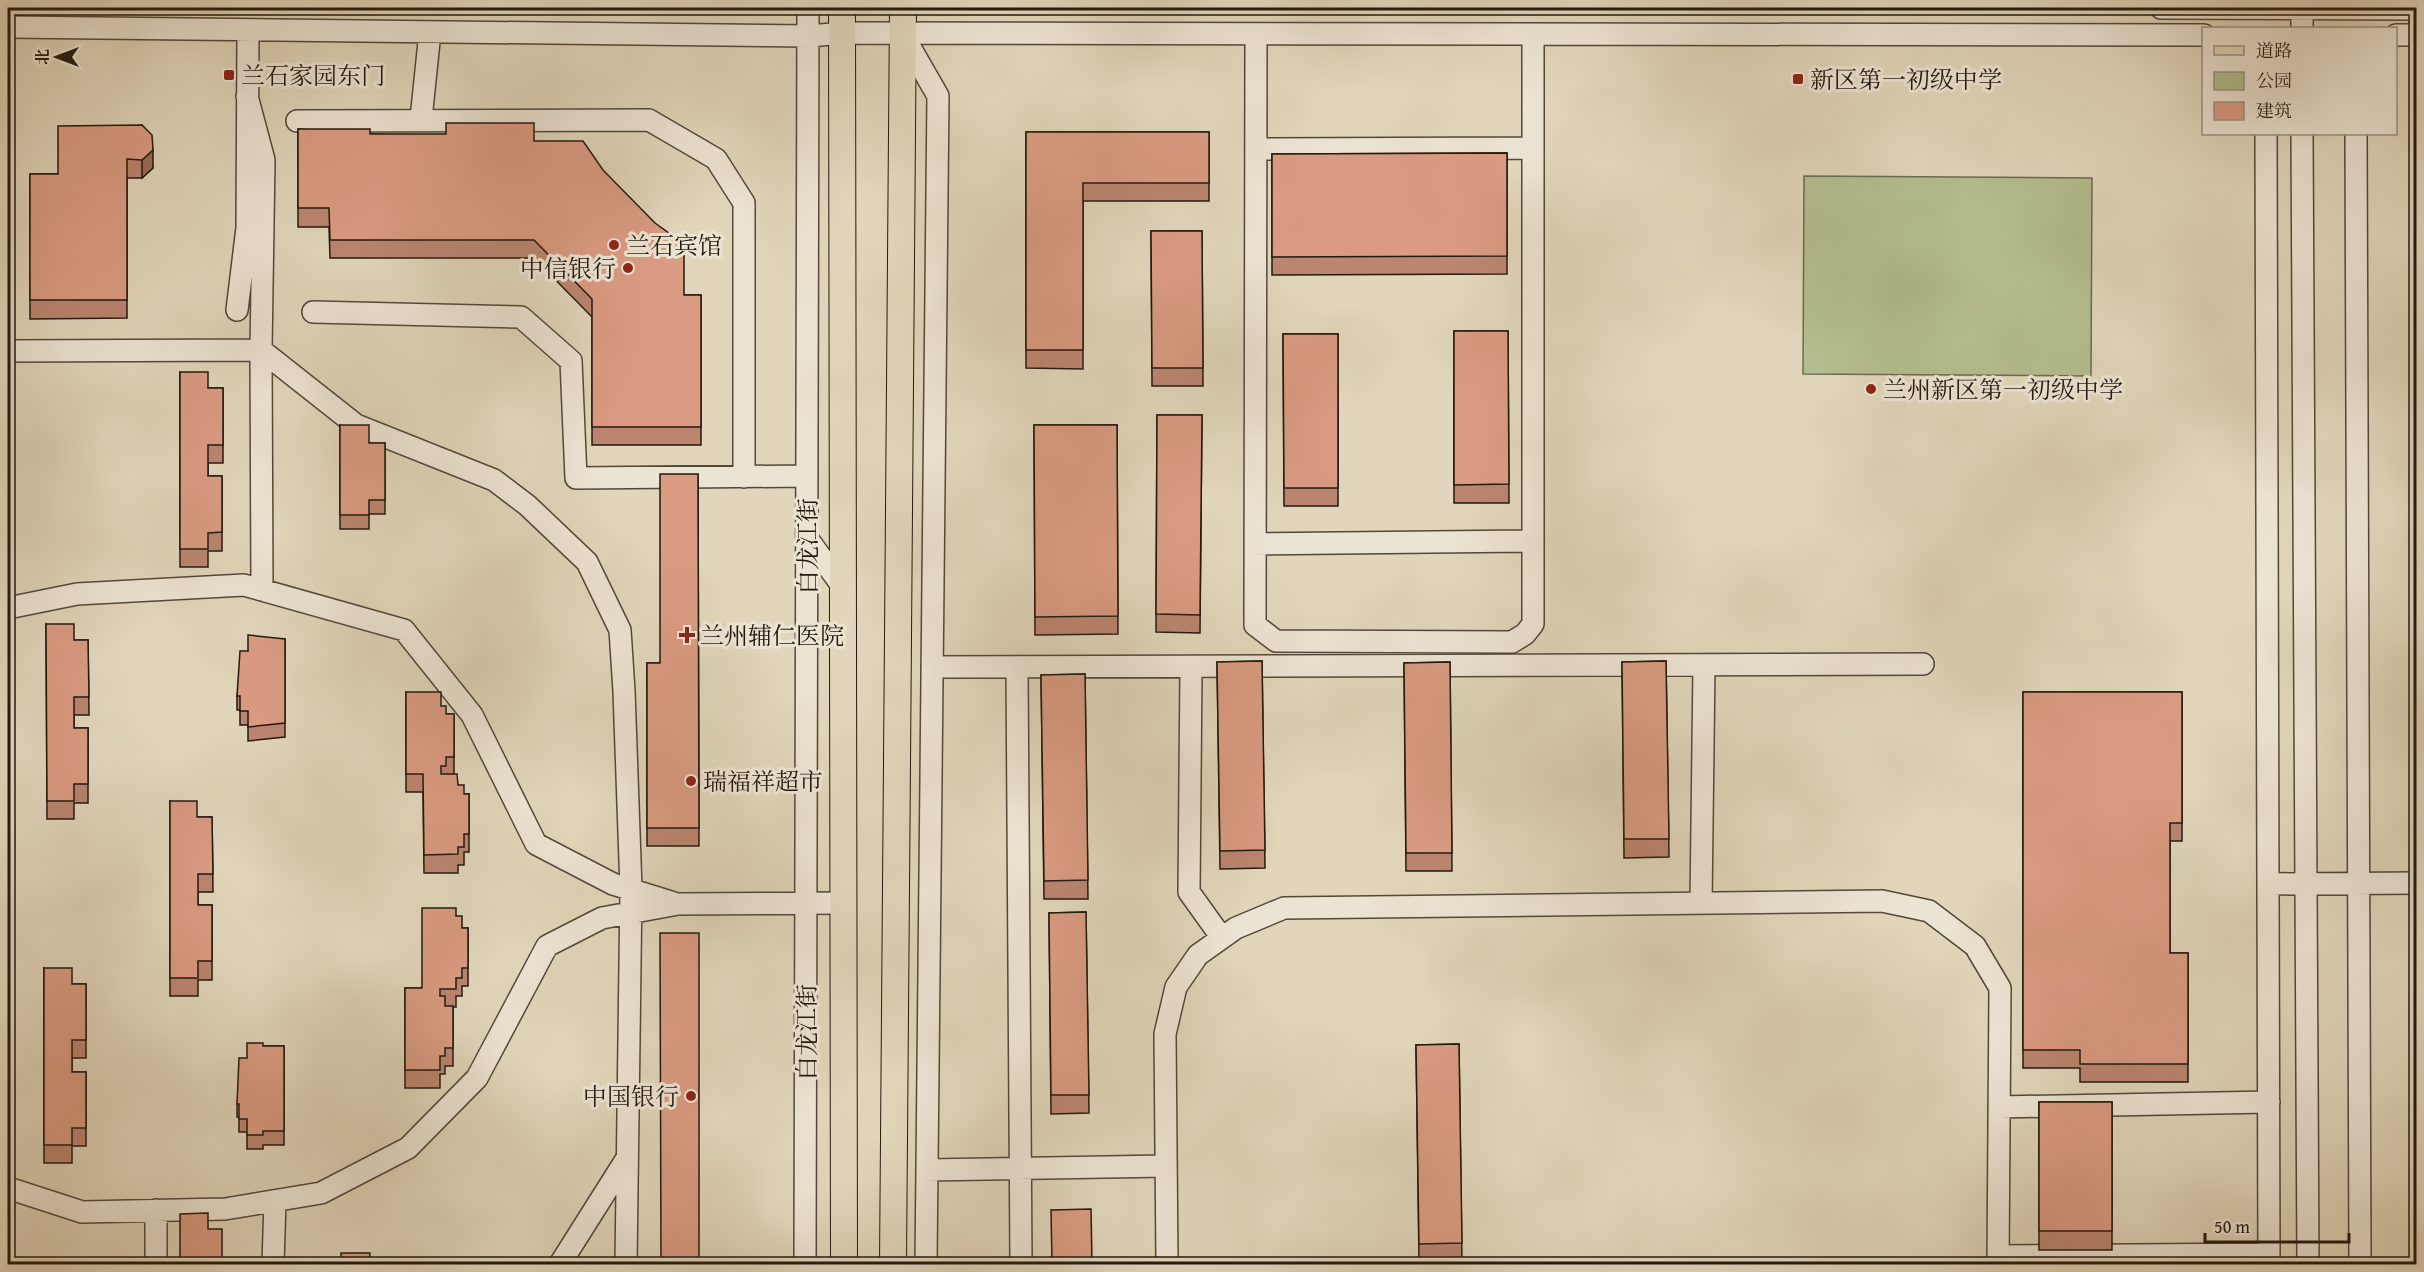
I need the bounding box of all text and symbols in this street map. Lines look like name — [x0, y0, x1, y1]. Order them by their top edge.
north arrow — [27, 27, 87, 87]
legend — [2202, 27, 2397, 135]
text: 道路 — [2256, 37, 2292, 64]
text: 北 — [30, 49, 54, 65]
place label: 兰石家园东门 — [241, 58, 385, 93]
place label: 新区第一初级中学 — [1810, 62, 2002, 97]
text: 公园 — [2256, 67, 2292, 94]
marker: 兰石家园东门 — [222, 68, 236, 82]
marker: 新区第一初级中学 — [1791, 72, 1805, 86]
text: 建筑 — [2256, 97, 2292, 124]
place label: 兰石宾馆 — [626, 228, 722, 263]
marker: 兰石宾馆 — [607, 238, 621, 252]
place label: 中信银行 — [520, 251, 616, 286]
marker: 中信银行 — [621, 261, 635, 275]
place label: 兰州新区第一初级中学 — [1883, 372, 2123, 407]
marker: 兰州新区第一初级中学 — [1864, 382, 1878, 396]
street label: 白龙江街 — [790, 498, 825, 594]
place label: 兰州辅仁医院 — [700, 618, 844, 653]
marker: 兰州辅仁医院 — [678, 626, 696, 644]
place label: 瑞福祥超市 — [703, 764, 823, 799]
marker: 瑞福祥超市 — [684, 774, 698, 788]
street label: 白龙江街 — [789, 984, 824, 1080]
place label: 中国银行 — [583, 1079, 679, 1114]
marker: 中国银行 — [684, 1089, 698, 1103]
scale bar — [2205, 1206, 2349, 1244]
text: 50 m — [2214, 1213, 2250, 1240]

